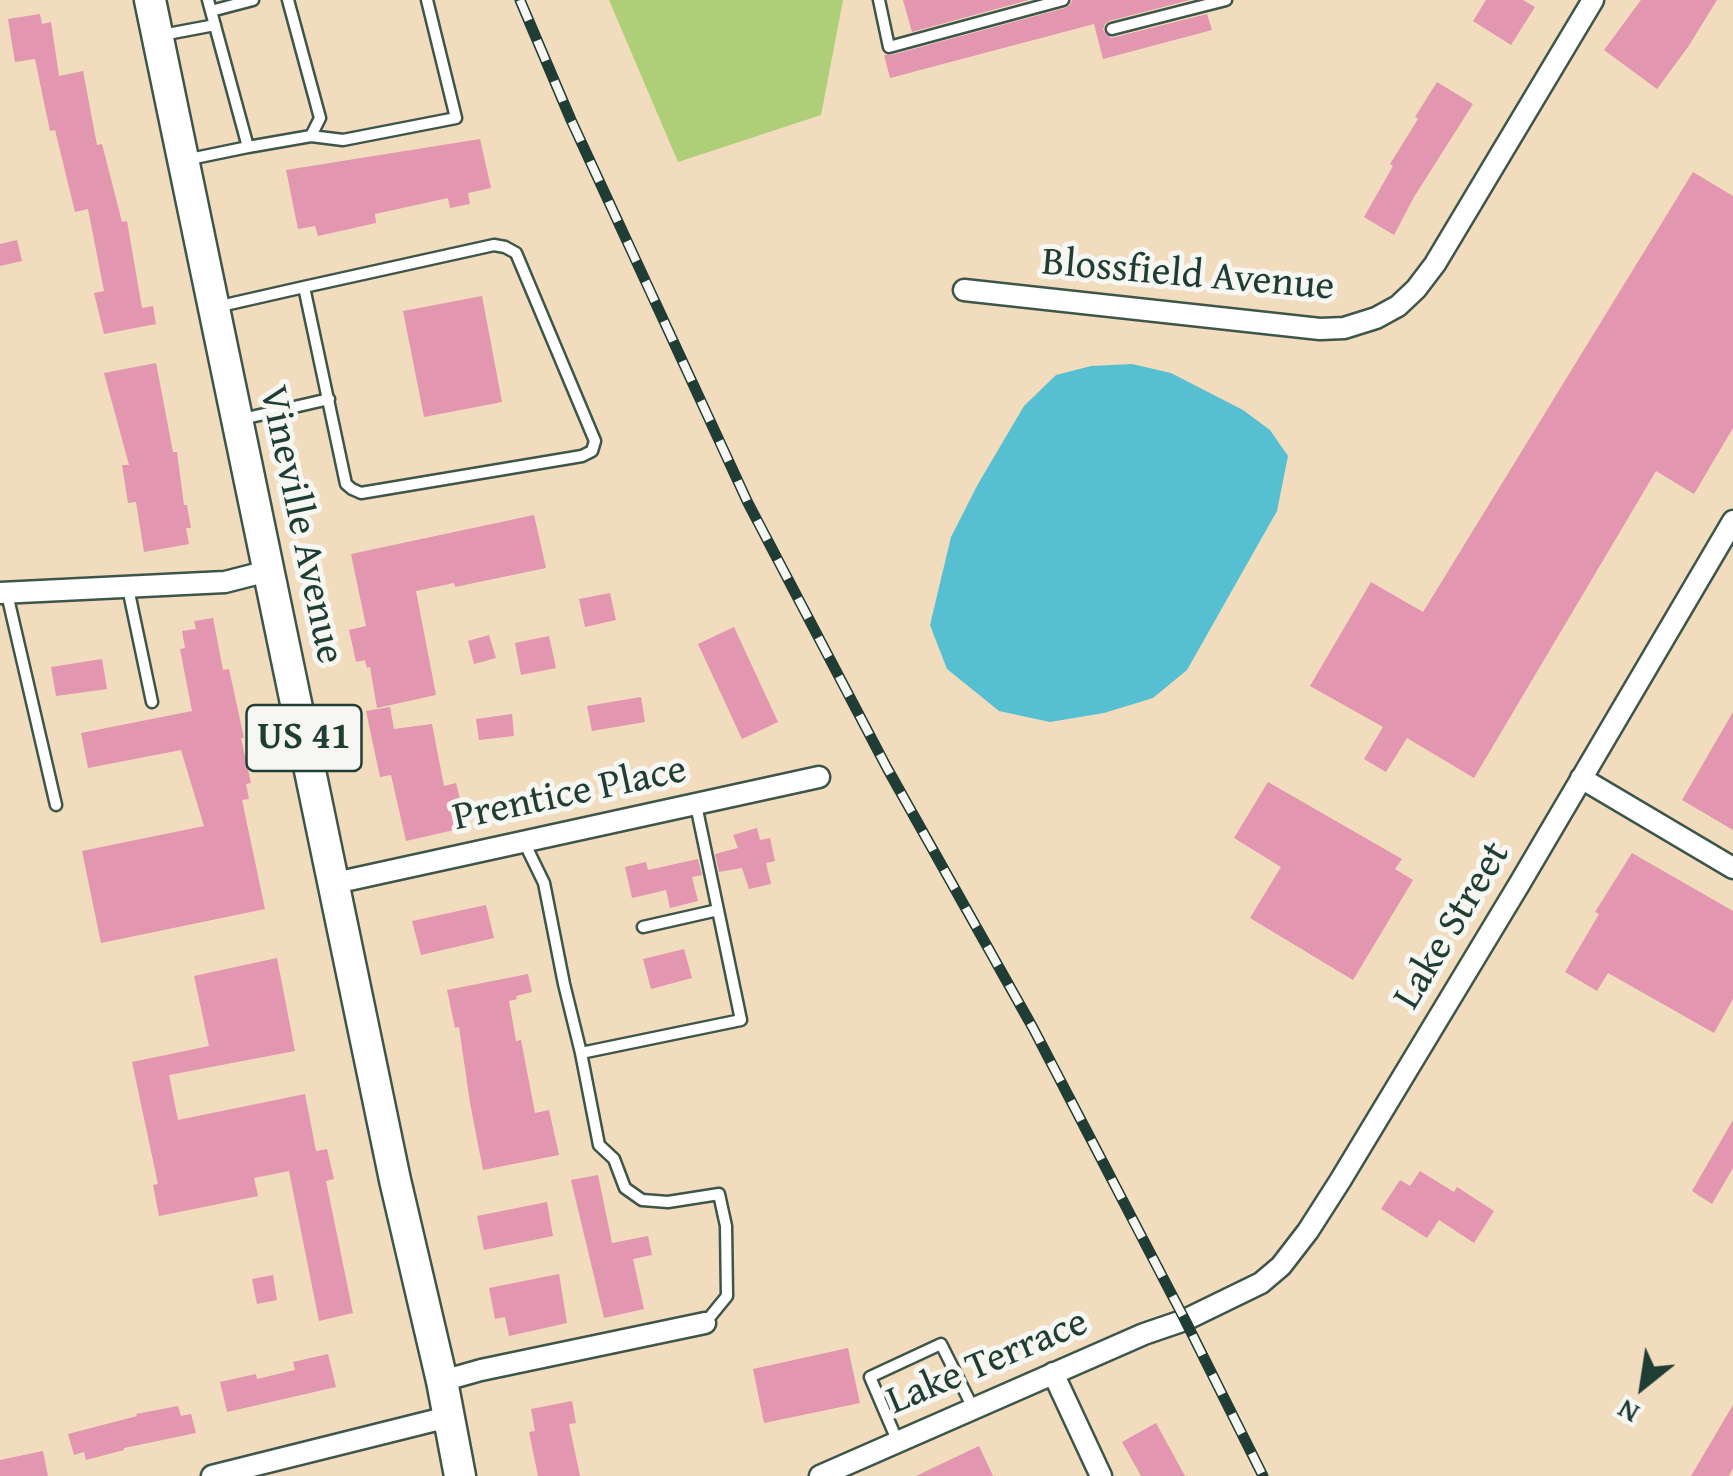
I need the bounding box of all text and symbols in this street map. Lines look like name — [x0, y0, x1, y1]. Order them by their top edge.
street label: Blossfield Avenue — [1040, 239, 1336, 313]
street label: Vineville Avenue — [247, 382, 353, 668]
road number: US 41 — [246, 705, 362, 771]
street label: Prentice Place — [449, 747, 691, 843]
street label: Lake Street — [1384, 834, 1522, 1018]
street label: Lake Terrace — [881, 1299, 1095, 1427]
north arrow — [1593, 1336, 1693, 1436]
text: N — [1609, 1390, 1646, 1435]

